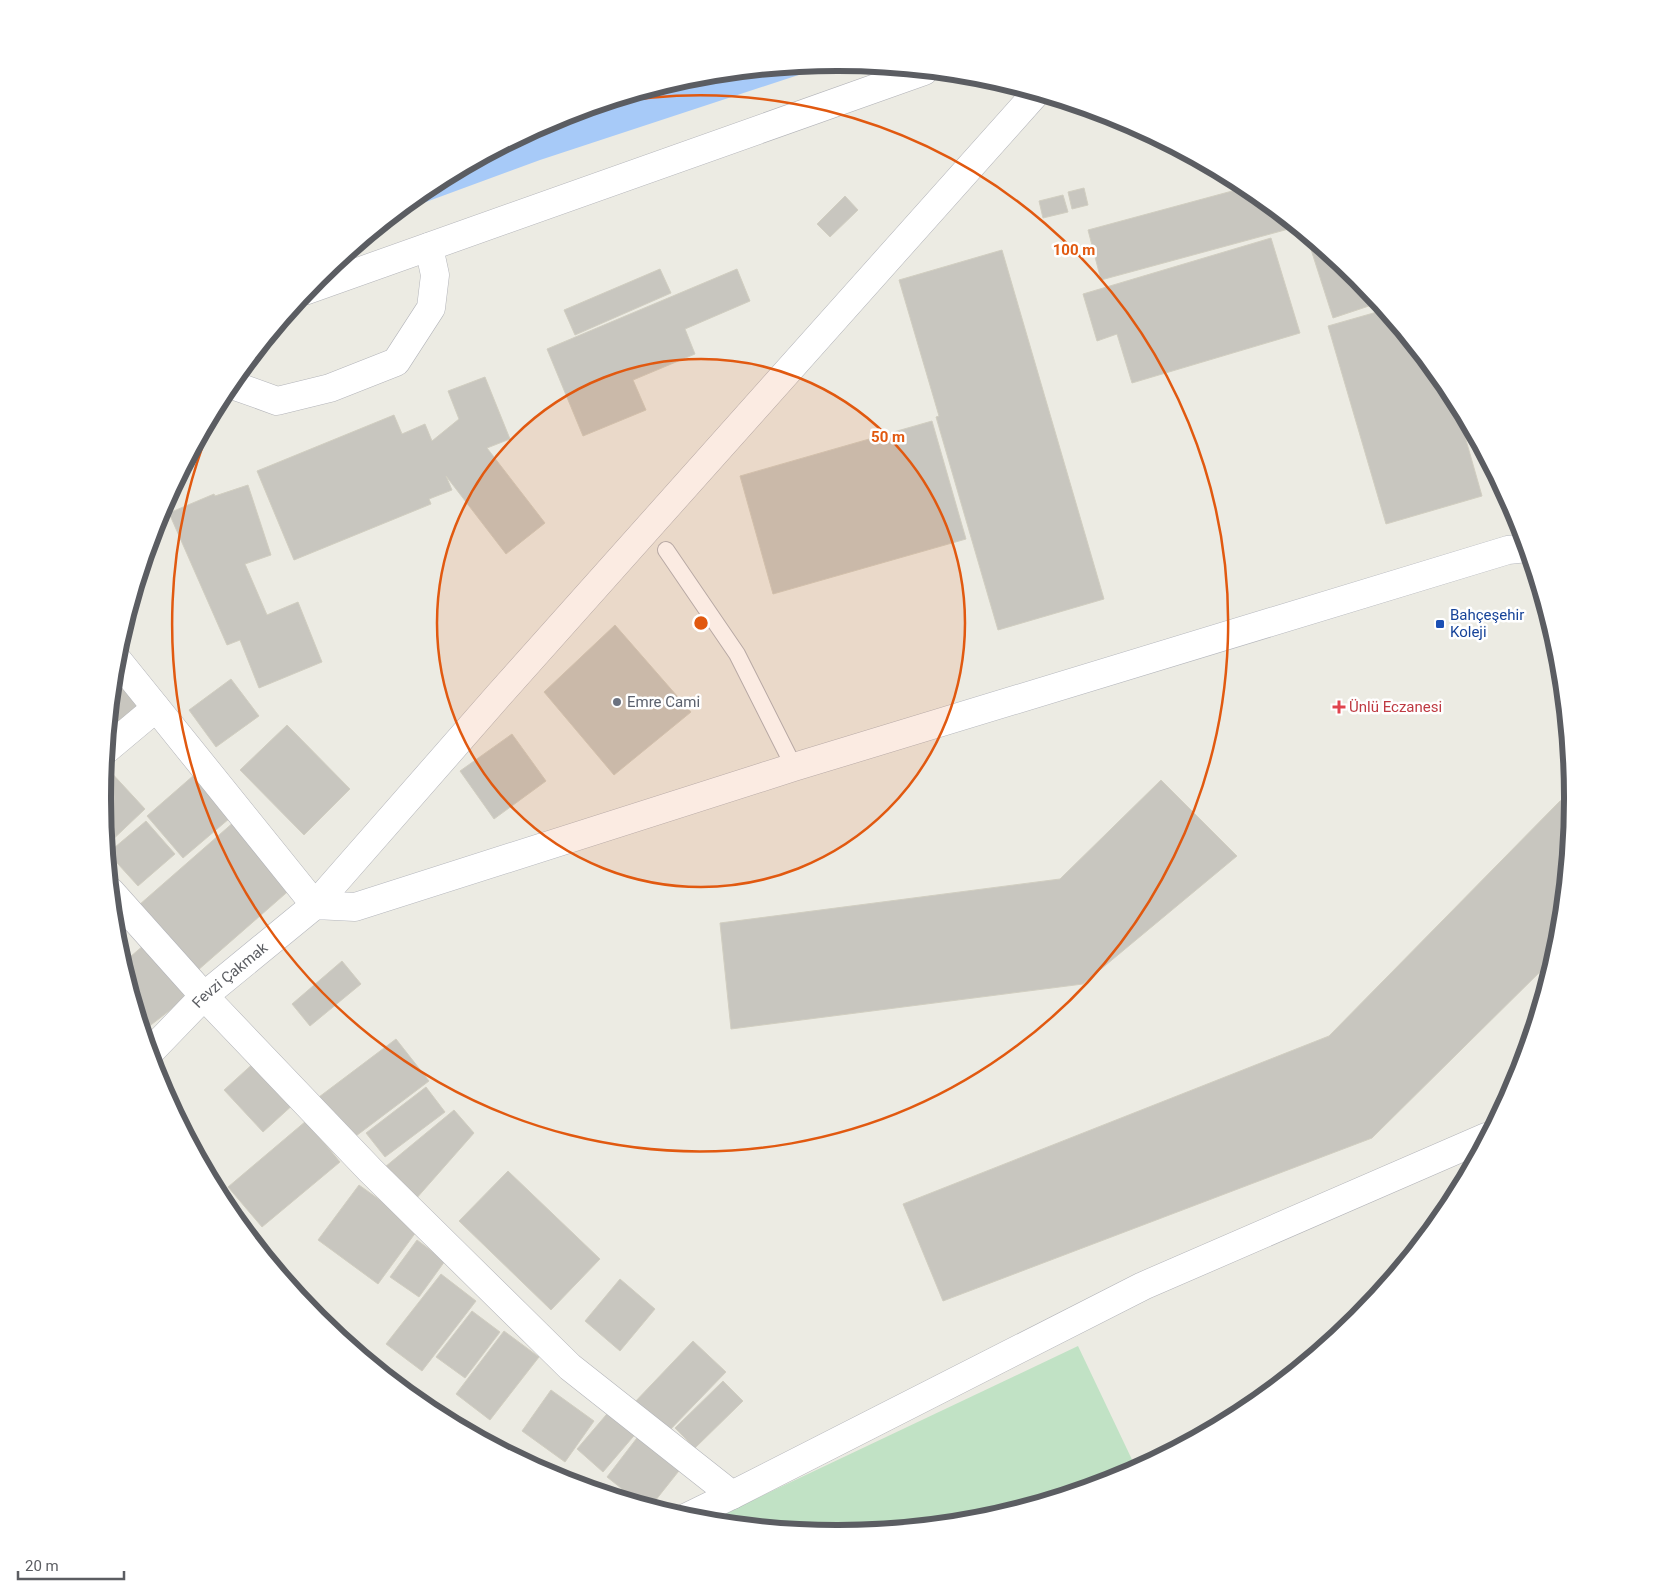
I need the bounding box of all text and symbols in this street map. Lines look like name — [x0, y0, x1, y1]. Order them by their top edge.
text: 100 m — [1053, 241, 1095, 259]
text: 50 m — [871, 428, 905, 446]
place label: Bahçeşehir Koleji — [1450, 606, 1524, 641]
centre of rings — [692, 614, 710, 632]
marker: Bahçeşehir Koleji — [1434, 618, 1446, 630]
place label: Emre Cami — [627, 693, 700, 711]
marker: Emre Cami — [611, 696, 623, 708]
place label: Ünlü Eczanesi — [1349, 698, 1442, 716]
marker: Ünlü Eczanesi — [1333, 701, 1345, 713]
street label: Fevzi Çakmak — [188, 938, 271, 1012]
scale bar — [18, 1548, 124, 1580]
text: 20 m — [25, 1557, 59, 1575]

